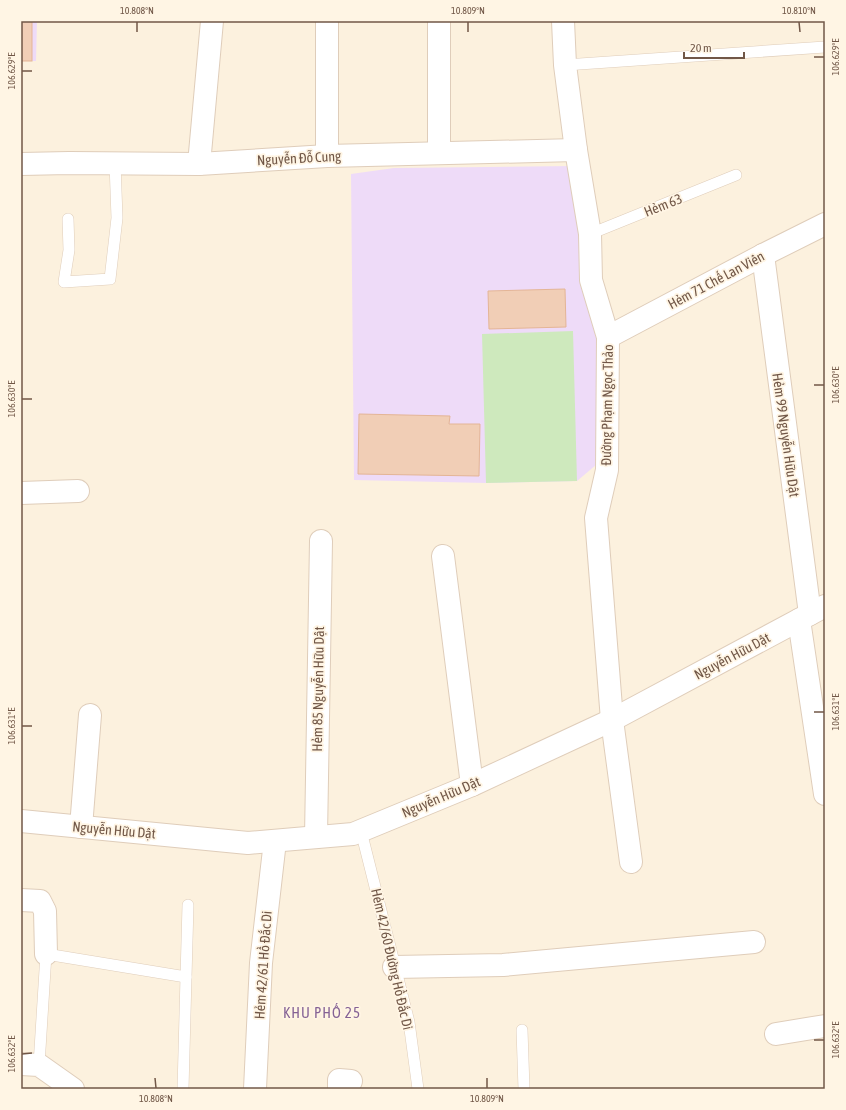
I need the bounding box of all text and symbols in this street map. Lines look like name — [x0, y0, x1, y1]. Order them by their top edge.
text: 10.808°N — [120, 5, 154, 16]
text: 10.809°N — [451, 5, 485, 16]
text: 10.810°N — [782, 5, 816, 16]
scale bar — [684, 34, 744, 60]
text: 106.629°E — [830, 38, 841, 76]
text: 20 m — [690, 41, 712, 55]
text: 106.629°E — [6, 52, 17, 90]
street label: Nguyễn Đỗ Cung — [257, 148, 341, 168]
street label: Hẻm 63 — [642, 190, 684, 220]
street label: Hẻm 71 Chế Lan Viên — [665, 247, 767, 312]
street label: Đường Phạm Ngọc Thảo — [598, 344, 616, 466]
text: 106.630°E — [830, 366, 841, 404]
street label: Hẻm 99 Nguyễn Hữu Dật — [769, 372, 803, 498]
text: 106.630°E — [6, 380, 17, 418]
street label: Hẻm 85 Nguyễn Hữu Dật — [309, 626, 327, 752]
street label: Nguyễn Hữu Dật — [691, 629, 773, 683]
text: 106.631°E — [830, 693, 841, 731]
text: 106.631°E — [6, 707, 17, 745]
street label: Nguyễn Hữu Dật — [399, 773, 483, 821]
street label: Nguyễn Hữu Dật — [72, 818, 156, 842]
street label: Hẻm 42/60 Đường Hồ Đắc Di — [368, 887, 417, 1031]
street label: Hẻm 42/61 Hồ Đắc Di — [250, 910, 275, 1020]
district label: KHU PHỐ 25 — [283, 1003, 361, 1021]
text: 106.632°E — [830, 1021, 841, 1059]
text: 106.632°E — [6, 1035, 17, 1073]
text: 10.808°N — [139, 1093, 173, 1104]
text: 10.809°N — [470, 1093, 504, 1104]

